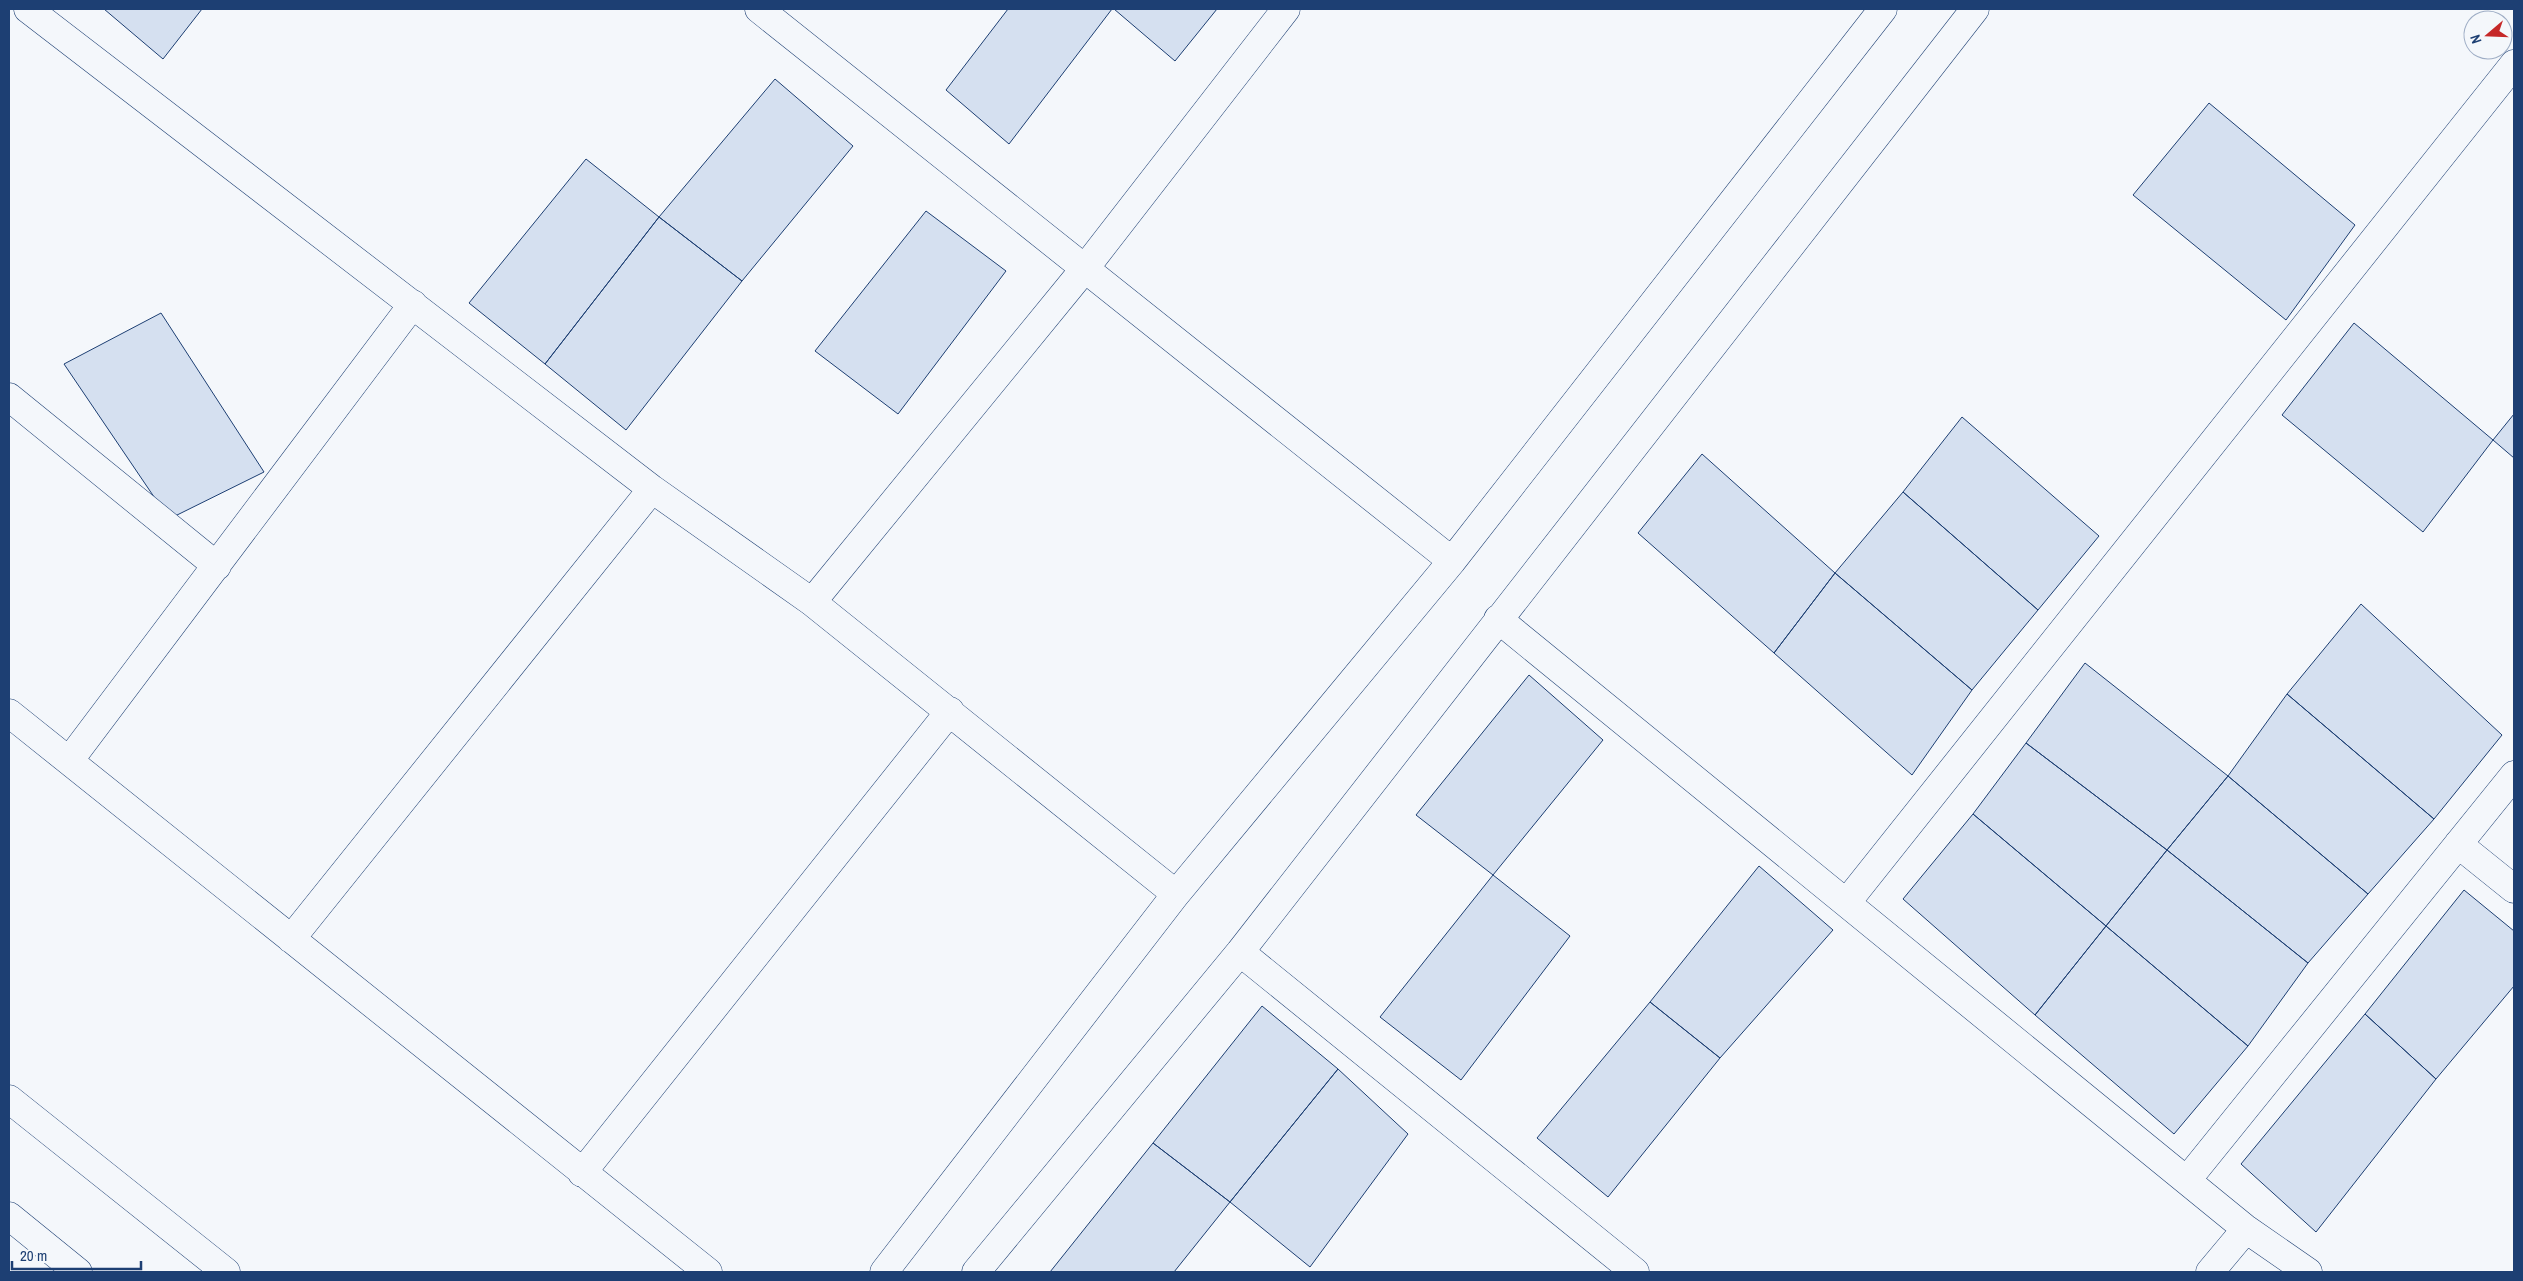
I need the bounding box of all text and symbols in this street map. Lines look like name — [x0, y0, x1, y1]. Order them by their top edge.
north arrow — [2463, 10, 2513, 60]
text: N — [2466, 32, 2486, 46]
scale bar — [12, 1238, 141, 1270]
text: 20 m — [20, 1245, 47, 1266]

